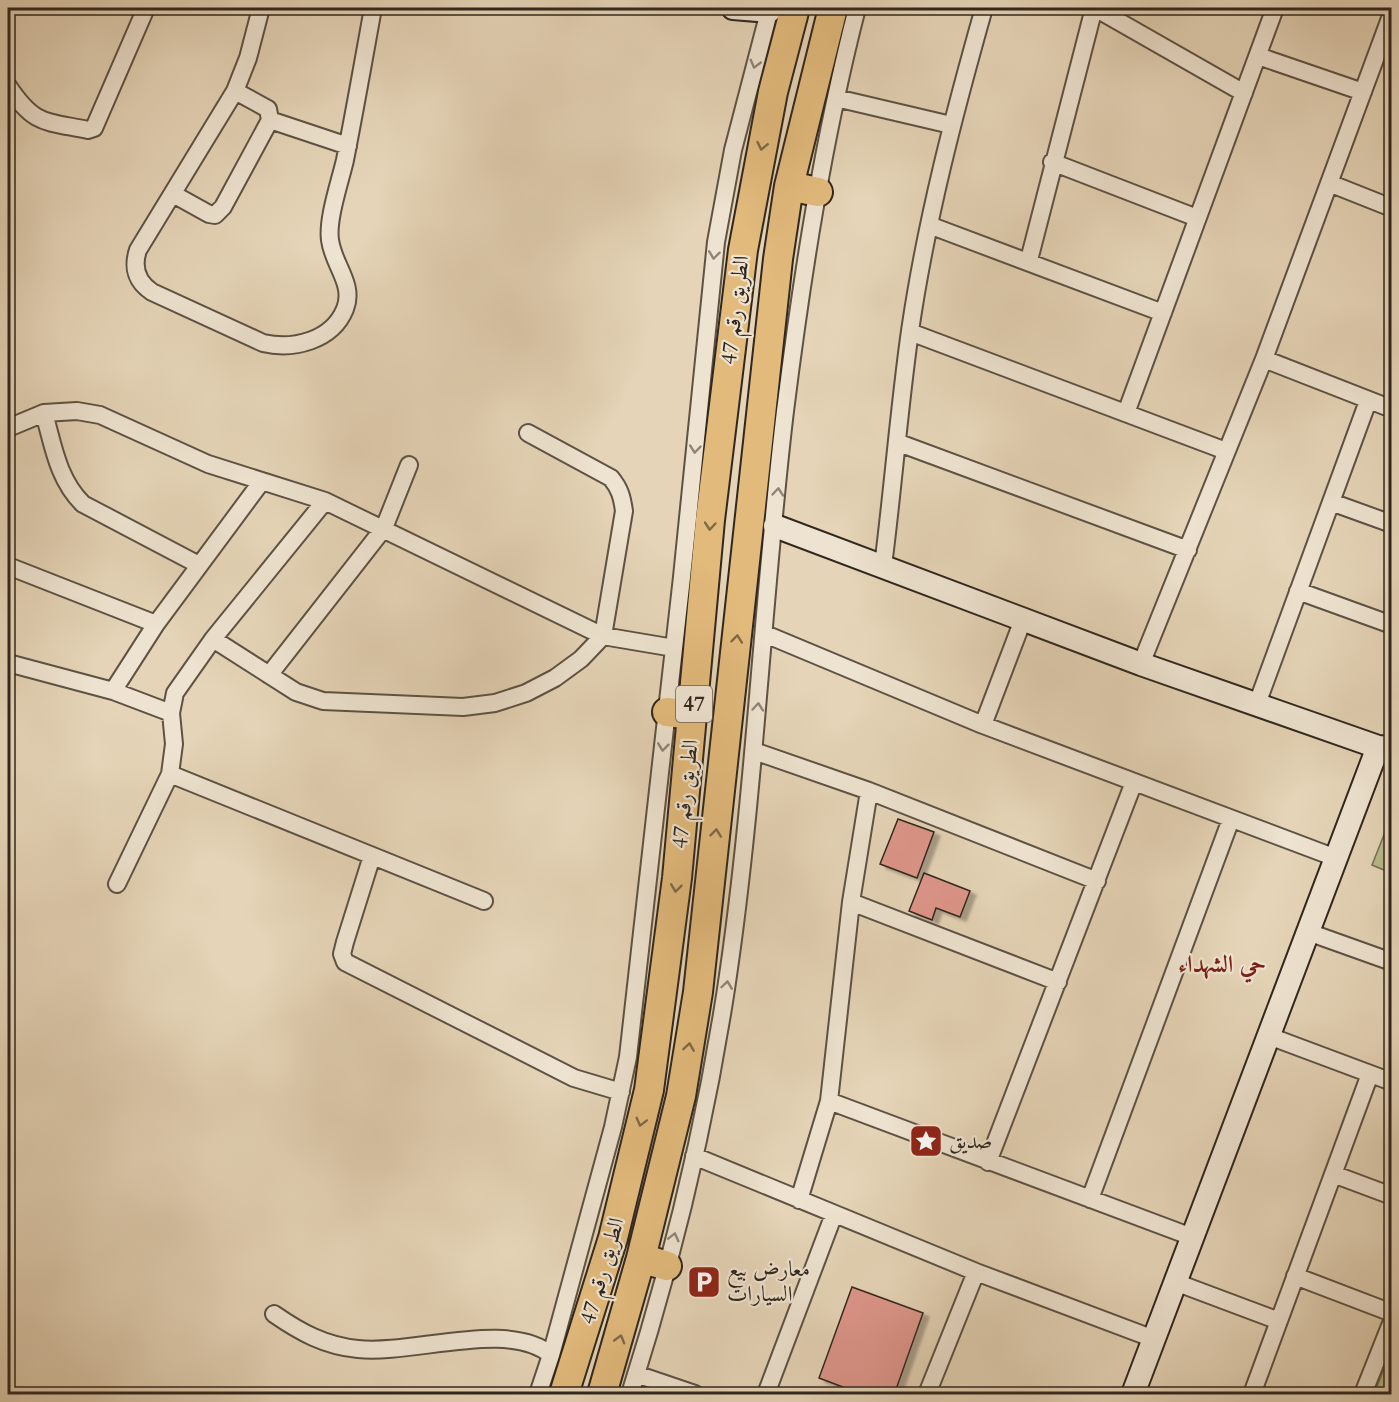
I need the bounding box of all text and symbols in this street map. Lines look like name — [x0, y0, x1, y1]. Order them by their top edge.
one-way arrow — [749, 59, 762, 69]
one-way arrow — [756, 141, 769, 151]
one-way arrow — [709, 250, 721, 259]
street label: الطريق رقم 47 — [713, 254, 762, 367]
one-way arrow — [689, 444, 702, 453]
one-way arrow — [771, 488, 784, 497]
one-way arrow — [704, 522, 717, 531]
one-way arrow — [730, 634, 743, 643]
road number: 47 — [676, 686, 712, 722]
one-way arrow — [751, 703, 764, 712]
street label: الطريق رقم 47 — [664, 738, 711, 851]
one-way arrow — [657, 742, 670, 751]
one-way arrow — [709, 828, 722, 837]
one-way arrow — [670, 883, 682, 892]
district label: حي الشهداء — [1178, 948, 1266, 983]
one-way arrow — [720, 980, 732, 989]
one-way arrow — [682, 1042, 694, 1052]
one-way arrow — [636, 1117, 649, 1127]
place icon: صديق — [908, 1123, 944, 1159]
place label: صديق — [949, 1126, 992, 1156]
street label: الطريق رقم 47 — [572, 1214, 636, 1329]
one-way arrow — [666, 1232, 679, 1242]
place label: معارض بيع السيارات — [727, 1254, 810, 1309]
parking icon: معارض بيع السيارات — [686, 1264, 722, 1300]
one-way arrow — [612, 1334, 625, 1344]

